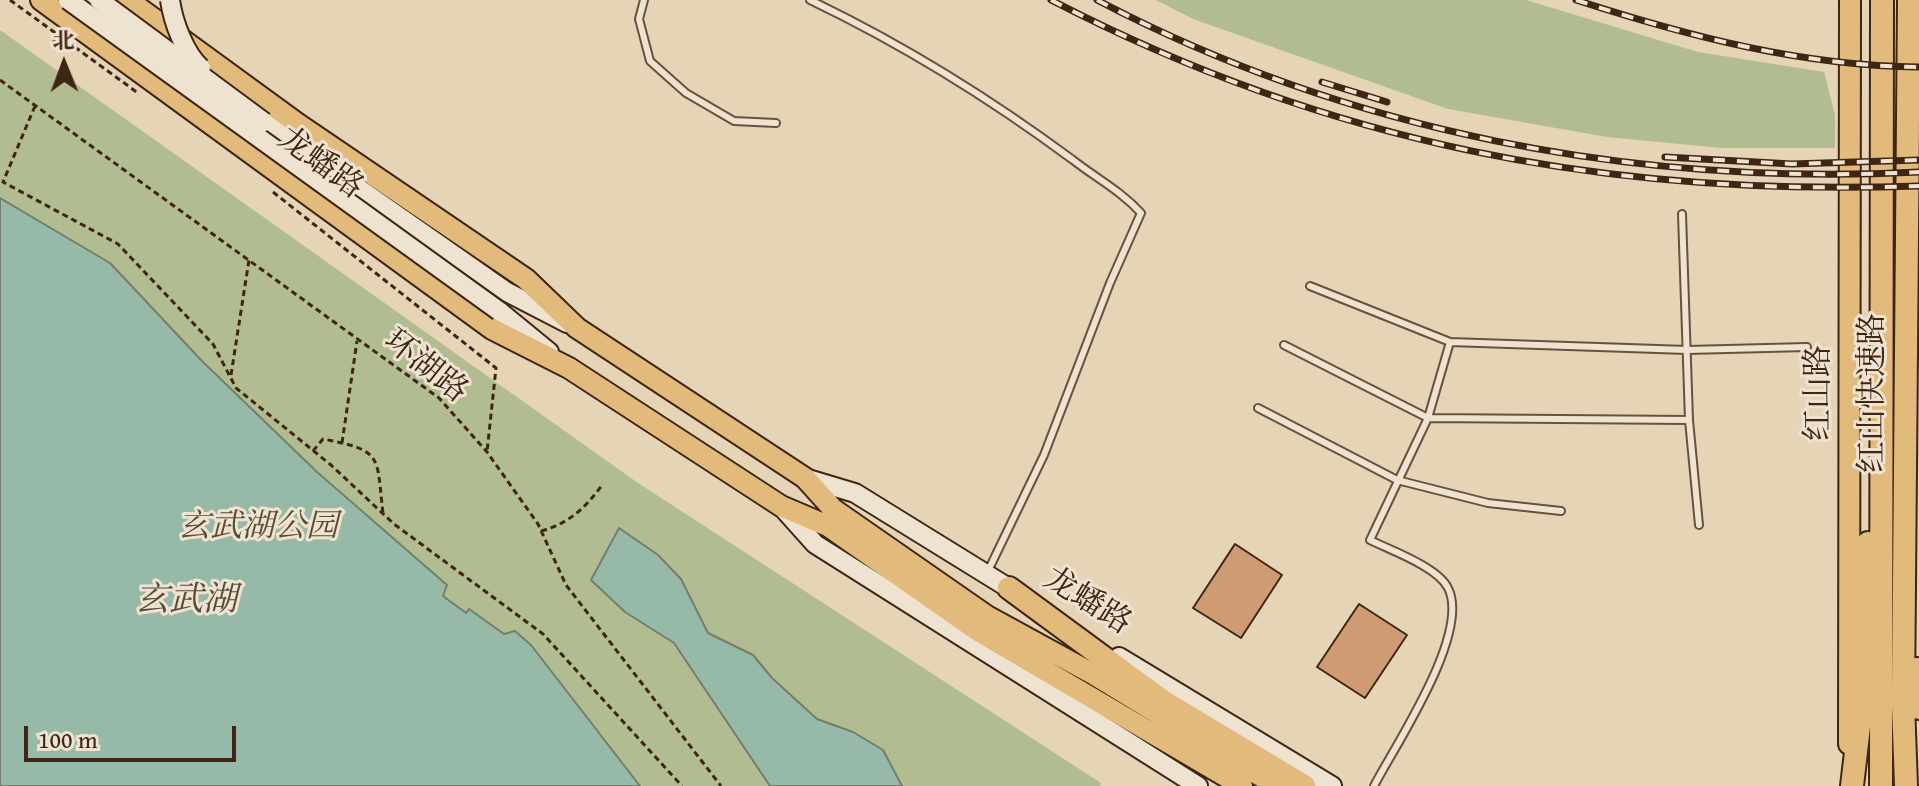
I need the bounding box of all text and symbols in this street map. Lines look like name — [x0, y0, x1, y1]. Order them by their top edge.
north arrow — [24, 24, 104, 104]
text: 北 — [52, 24, 75, 56]
street label: 龙蟠路 — [270, 120, 370, 208]
street label: 红山快速路 — [1855, 313, 1893, 473]
street label: 环湖路 — [375, 322, 475, 412]
street label: 红山路 — [1801, 345, 1839, 441]
park label: 玄武湖公园 — [178, 509, 338, 547]
street label: 龙蟠路 — [1036, 560, 1138, 644]
water label: 玄武湖 — [135, 581, 237, 621]
scale bar — [28, 710, 240, 760]
text: 100 m — [38, 722, 98, 757]

